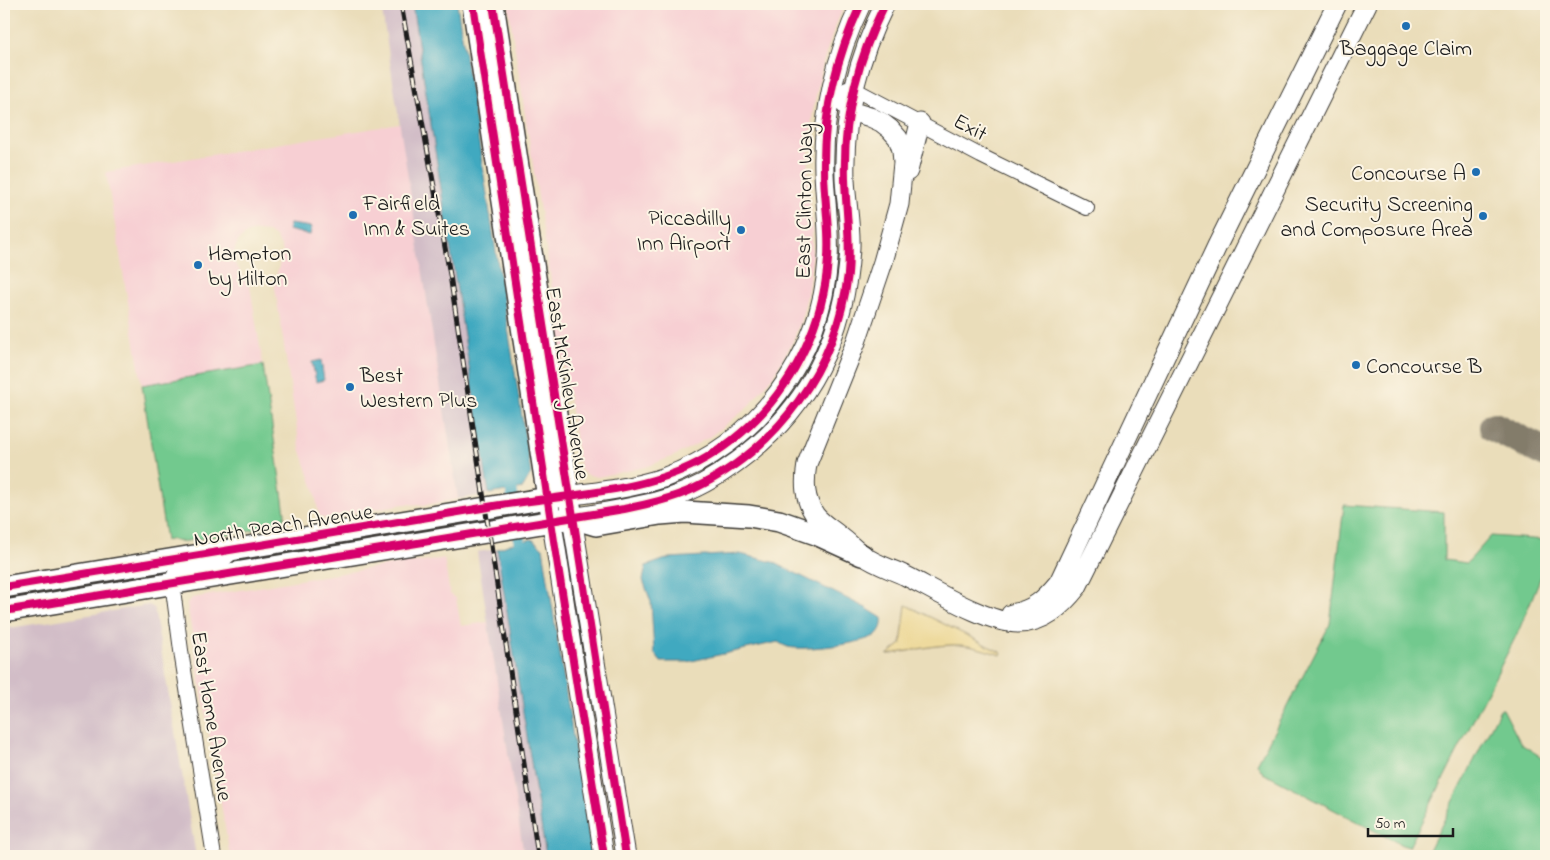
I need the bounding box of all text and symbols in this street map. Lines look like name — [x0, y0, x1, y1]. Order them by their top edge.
marker: Baggage Claim — [1400, 20, 1412, 32]
place label: Baggage Claim — [1339, 34, 1472, 67]
street label: Exit — [947, 106, 993, 151]
street label: East Clinton Way — [789, 123, 824, 279]
place label: Concourse A — [1351, 159, 1466, 191]
marker: Concourse A — [1470, 166, 1482, 178]
place label: Fairfield Inn & Suites — [362, 189, 470, 246]
place label: Security Screening and Composure Area — [1280, 190, 1473, 247]
place label: Piccadilly Inn Airport — [637, 204, 732, 261]
marker: Fairfield Inn & Suites — [347, 209, 359, 221]
marker: Security Screening and Composure Area — [1477, 210, 1489, 222]
marker: Piccadilly Inn Airport — [735, 224, 747, 236]
place label: Hampton by Hilton — [208, 239, 291, 297]
marker: Hampton by Hilton — [192, 259, 204, 271]
street label: East McKinley Avenue — [534, 285, 597, 483]
place label: Concourse B — [1366, 352, 1482, 384]
marker: Concourse B — [1350, 359, 1362, 371]
place label: Best Western Plus — [359, 361, 477, 418]
marker: Best Western Plus — [344, 381, 356, 393]
street label: North Peach Avenue — [192, 497, 376, 557]
street label: East Home Avenue — [181, 629, 239, 804]
scale bar — [1368, 805, 1452, 837]
text: 50 m — [1375, 813, 1406, 835]

